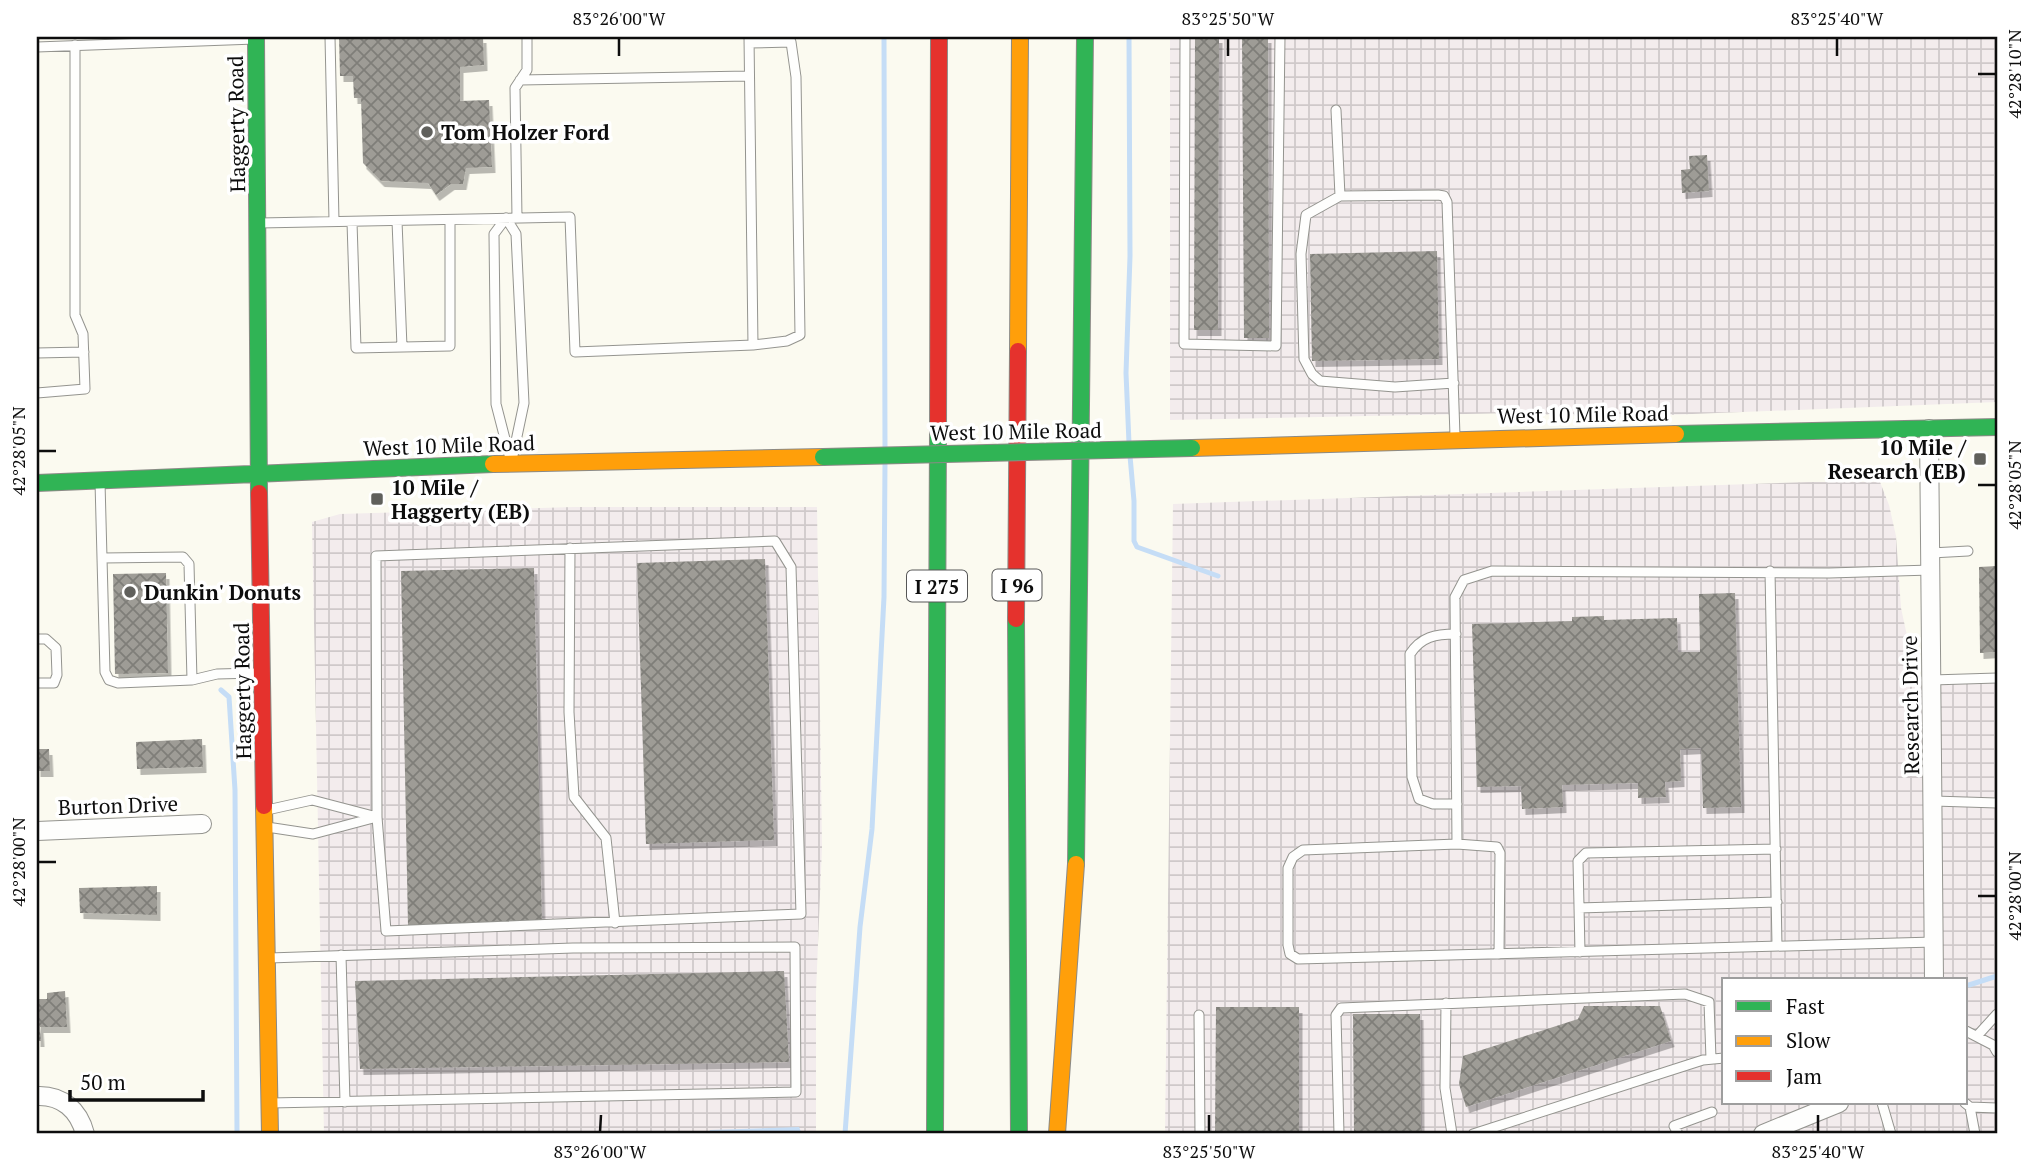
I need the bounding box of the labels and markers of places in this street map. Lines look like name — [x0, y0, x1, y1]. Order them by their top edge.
place label: Tom Holzer Ford — [441, 118, 610, 146]
marker: Tom Holzer Ford — [419, 124, 435, 140]
place label: 10 Mile / Research (EB) — [1828, 433, 1967, 485]
marker: 10 Mile / Research (EB) — [1972, 451, 1988, 467]
place label: 10 Mile / Haggerty (EB) — [391, 473, 530, 525]
marker: 10 Mile / Haggerty (EB) — [369, 491, 385, 507]
place label: Dunkin' Donuts — [144, 578, 301, 606]
marker: Dunkin' Donuts — [122, 584, 138, 600]

